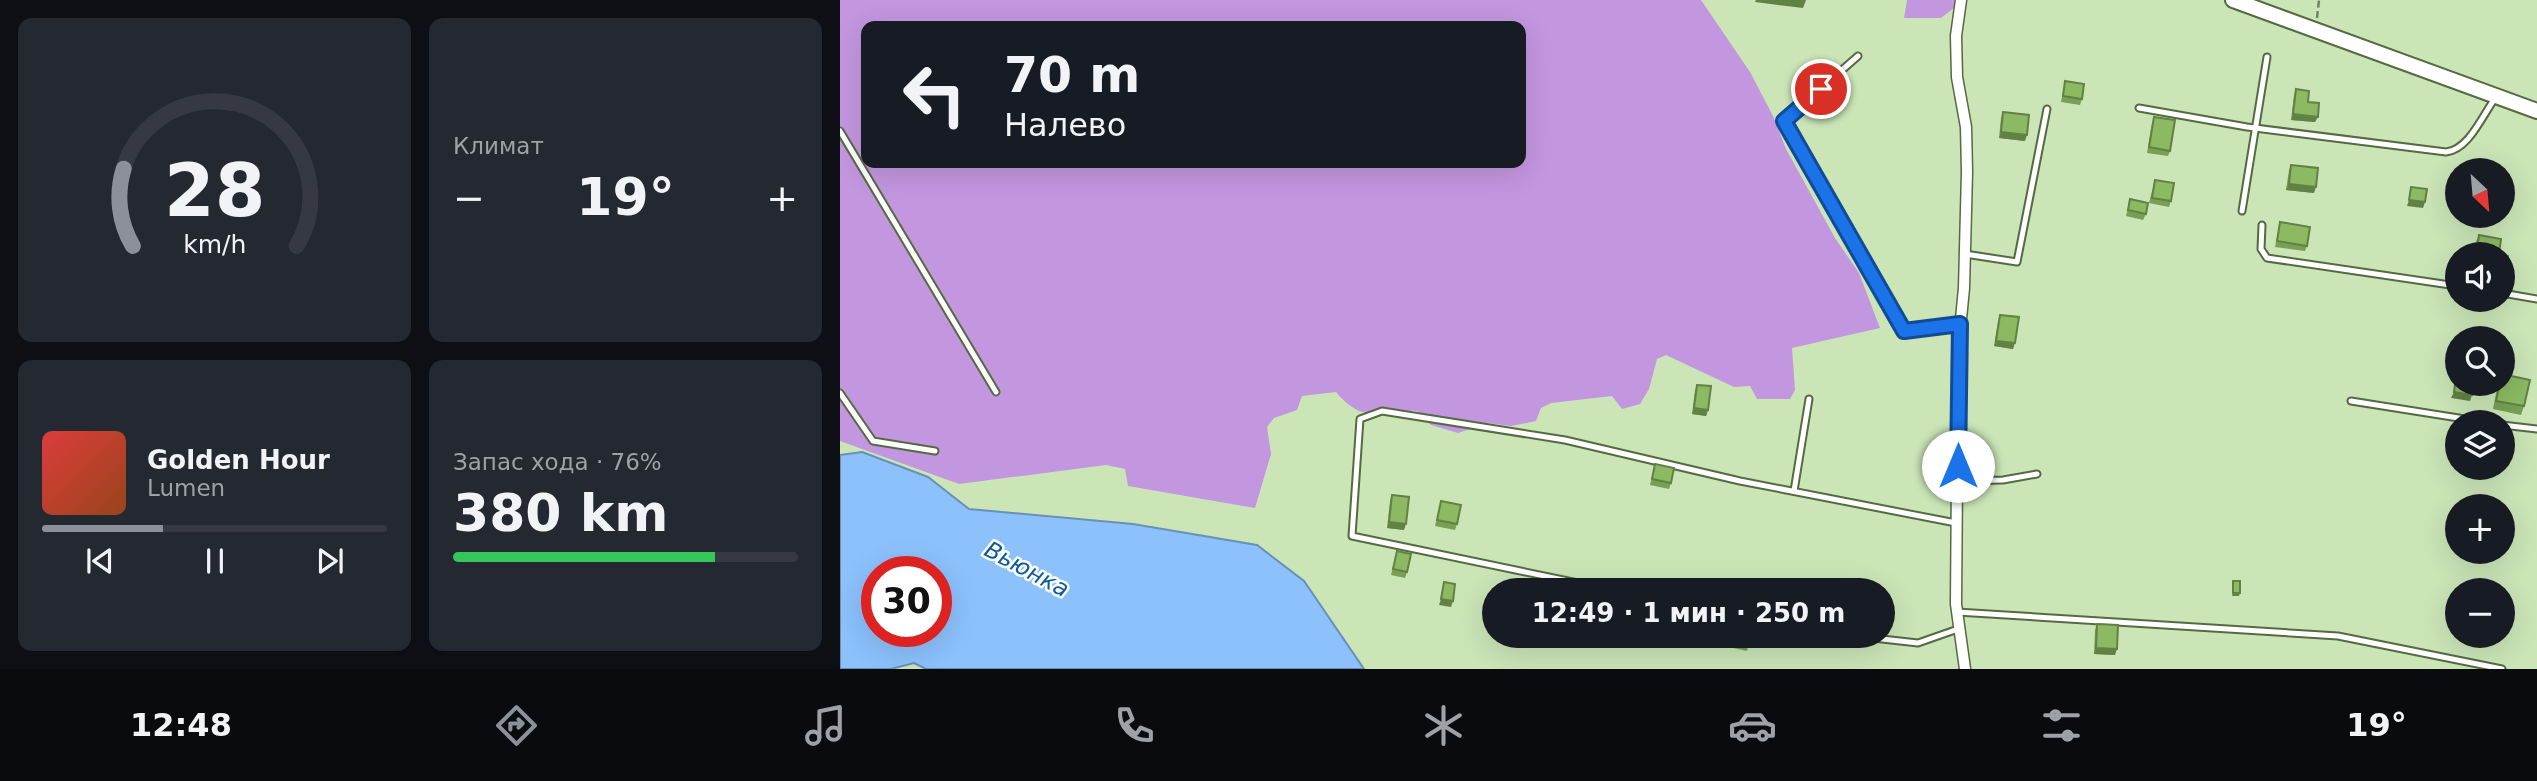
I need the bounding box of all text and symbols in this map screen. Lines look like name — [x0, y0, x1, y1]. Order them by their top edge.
text: 70 m — [1004, 47, 1140, 104]
icon: left — [889, 49, 980, 140]
pin — [1791, 59, 1851, 119]
icon: arrive — [1802, 70, 1840, 108]
text: Налево — [1004, 106, 1126, 144]
text: Климат — [453, 133, 544, 159]
text: 28 — [164, 148, 265, 233]
north arrow — [2445, 158, 2515, 228]
map controls — [2445, 158, 2515, 648]
text: 19° — [576, 167, 675, 227]
text: − — [453, 176, 485, 220]
text: + — [766, 176, 798, 220]
text: km/h — [183, 230, 246, 259]
button: sound — [2445, 242, 2515, 312]
button: search — [2445, 326, 2515, 396]
button: layers — [2445, 410, 2515, 480]
position arrow — [1921, 429, 1995, 503]
text: Golden Hour — [147, 445, 330, 475]
text: Запас хода · 76% — [453, 449, 662, 475]
text: Lumen — [147, 475, 225, 501]
text: 380 km — [453, 483, 668, 543]
button: + — [2445, 494, 2515, 564]
water label: Вьюнка — [980, 536, 1074, 602]
icon: previous — [81, 542, 119, 580]
icon: pause — [196, 542, 234, 580]
icon: next — [311, 542, 349, 580]
speed limit sign: 30 — [861, 556, 952, 647]
button: − — [2445, 578, 2515, 648]
text: 12:49 · 1 мин · 250 m — [1532, 598, 1845, 628]
icon: directions — [492, 701, 541, 750]
icon: music — [801, 701, 850, 750]
icon: phone — [1110, 701, 1159, 750]
icon: climate — [1419, 701, 1468, 750]
icon: car — [1728, 701, 1777, 750]
icon: filters — [2037, 701, 2086, 750]
text: 12:48 — [130, 706, 232, 744]
text: 19° — [2346, 706, 2407, 744]

